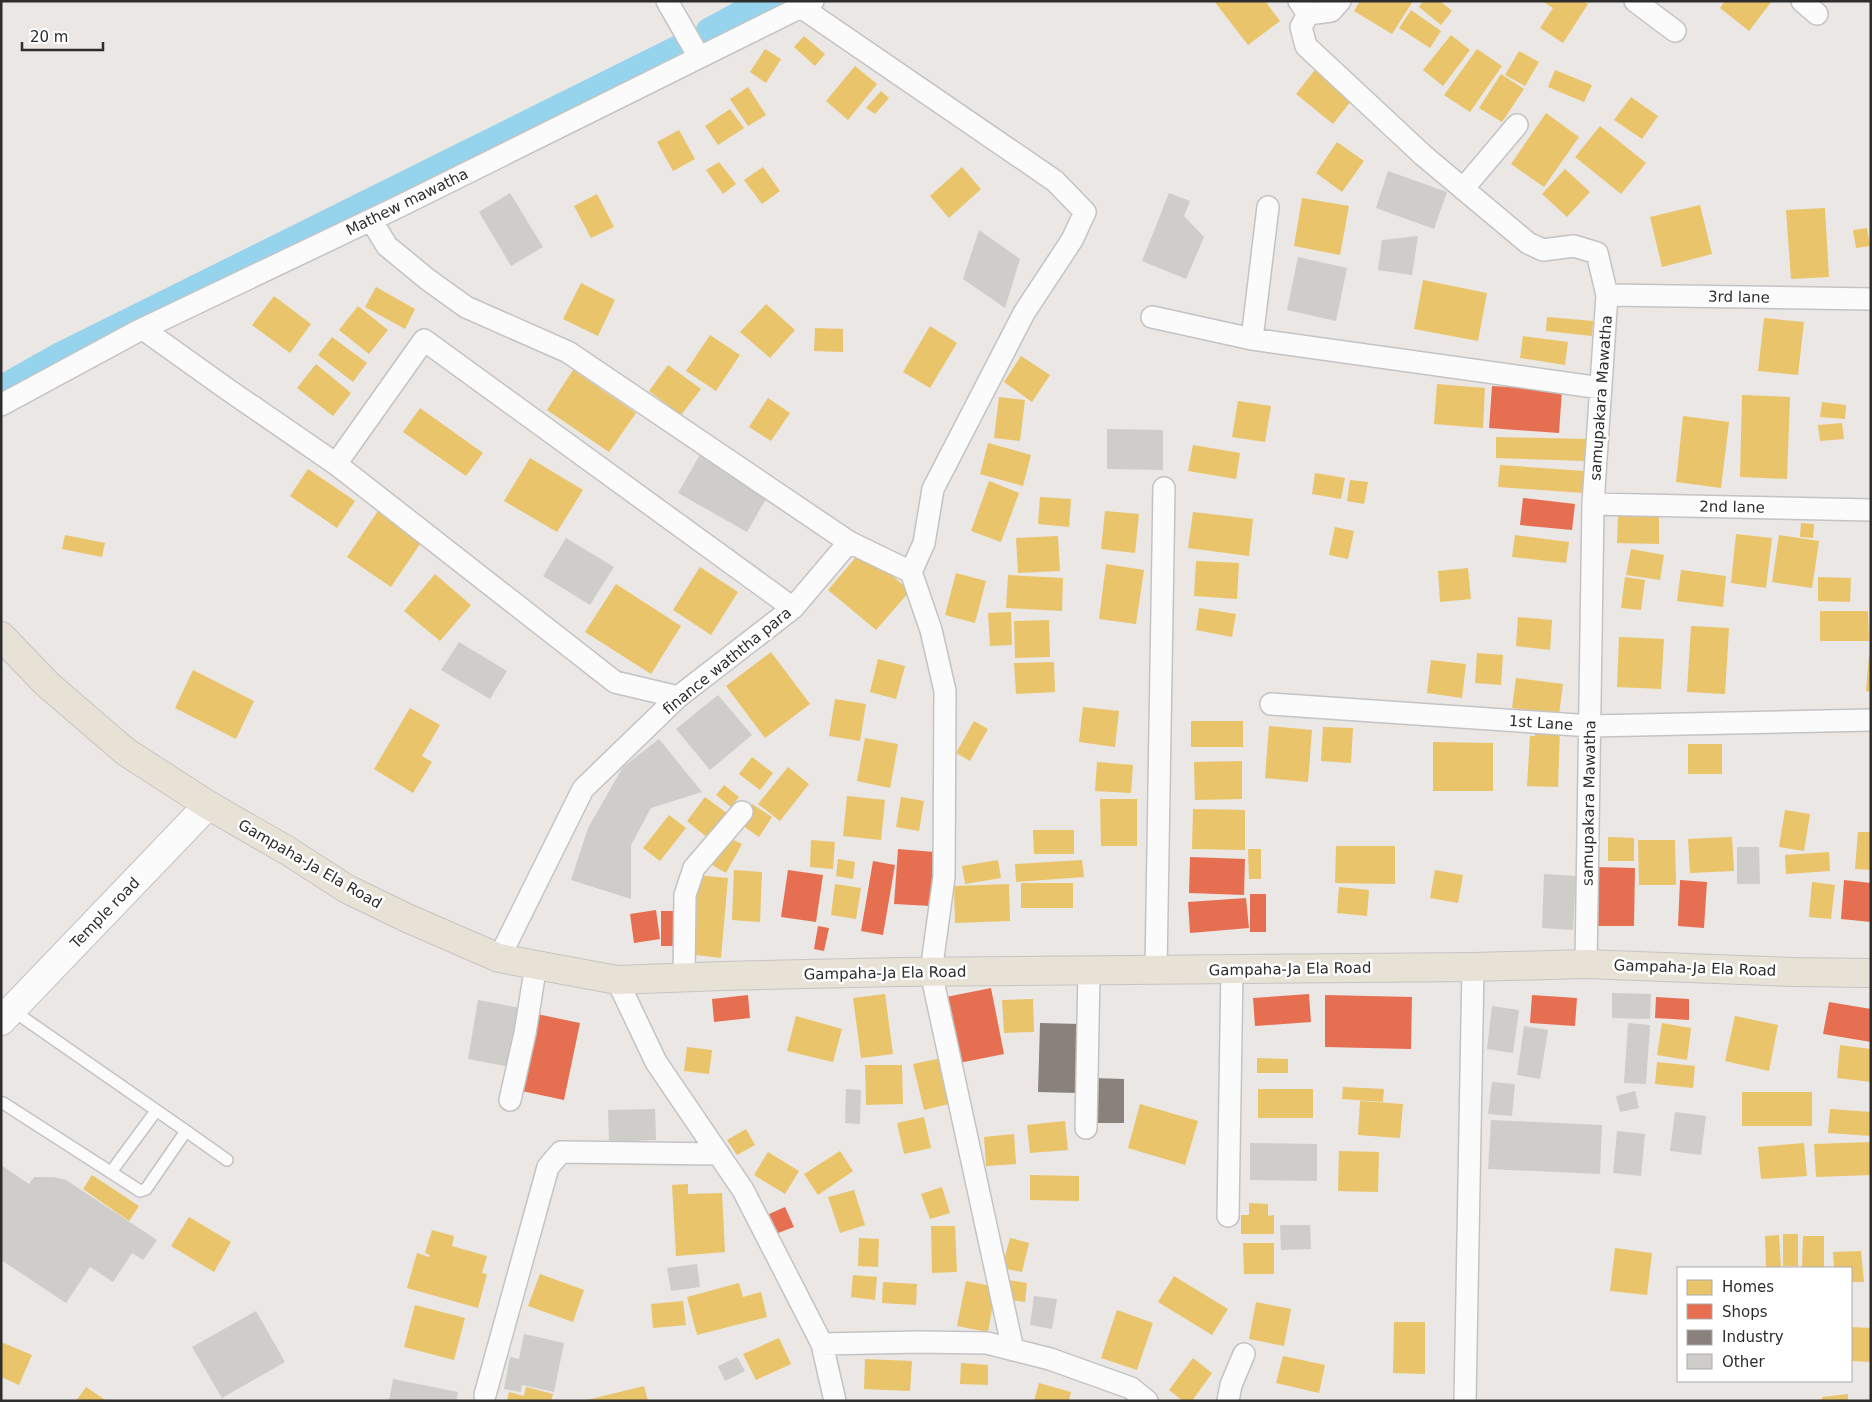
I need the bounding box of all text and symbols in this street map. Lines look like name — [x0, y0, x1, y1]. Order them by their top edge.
scale bar — [22, 20, 104, 52]
text: 20 m — [30, 28, 68, 46]
street label: Mathew mawatha — [343, 165, 471, 239]
street label: 3rd lane — [1708, 287, 1770, 307]
street label: samupakara Mawatha — [1586, 315, 1616, 481]
street label: 2nd lane — [1699, 497, 1765, 517]
street label: finance waththa para — [659, 604, 795, 718]
street label: 1st Lane — [1508, 712, 1574, 734]
street label: samupakara Mawatha — [1579, 720, 1599, 886]
street label: Gampaha-Ja Ela Road — [235, 816, 385, 912]
street label: Temple road — [66, 874, 143, 953]
street label: Gampaha-Ja Ela Road — [1613, 956, 1777, 980]
street label: Gampaha-Ja Ela Road — [1208, 959, 1372, 979]
street label: Gampaha-Ja Ela Road — [803, 963, 967, 983]
legend — [1677, 1267, 1852, 1382]
text: Homes — [1722, 1278, 1774, 1296]
text: Shops — [1722, 1303, 1768, 1321]
text: Industry — [1722, 1328, 1784, 1346]
text: Other — [1722, 1353, 1765, 1371]

